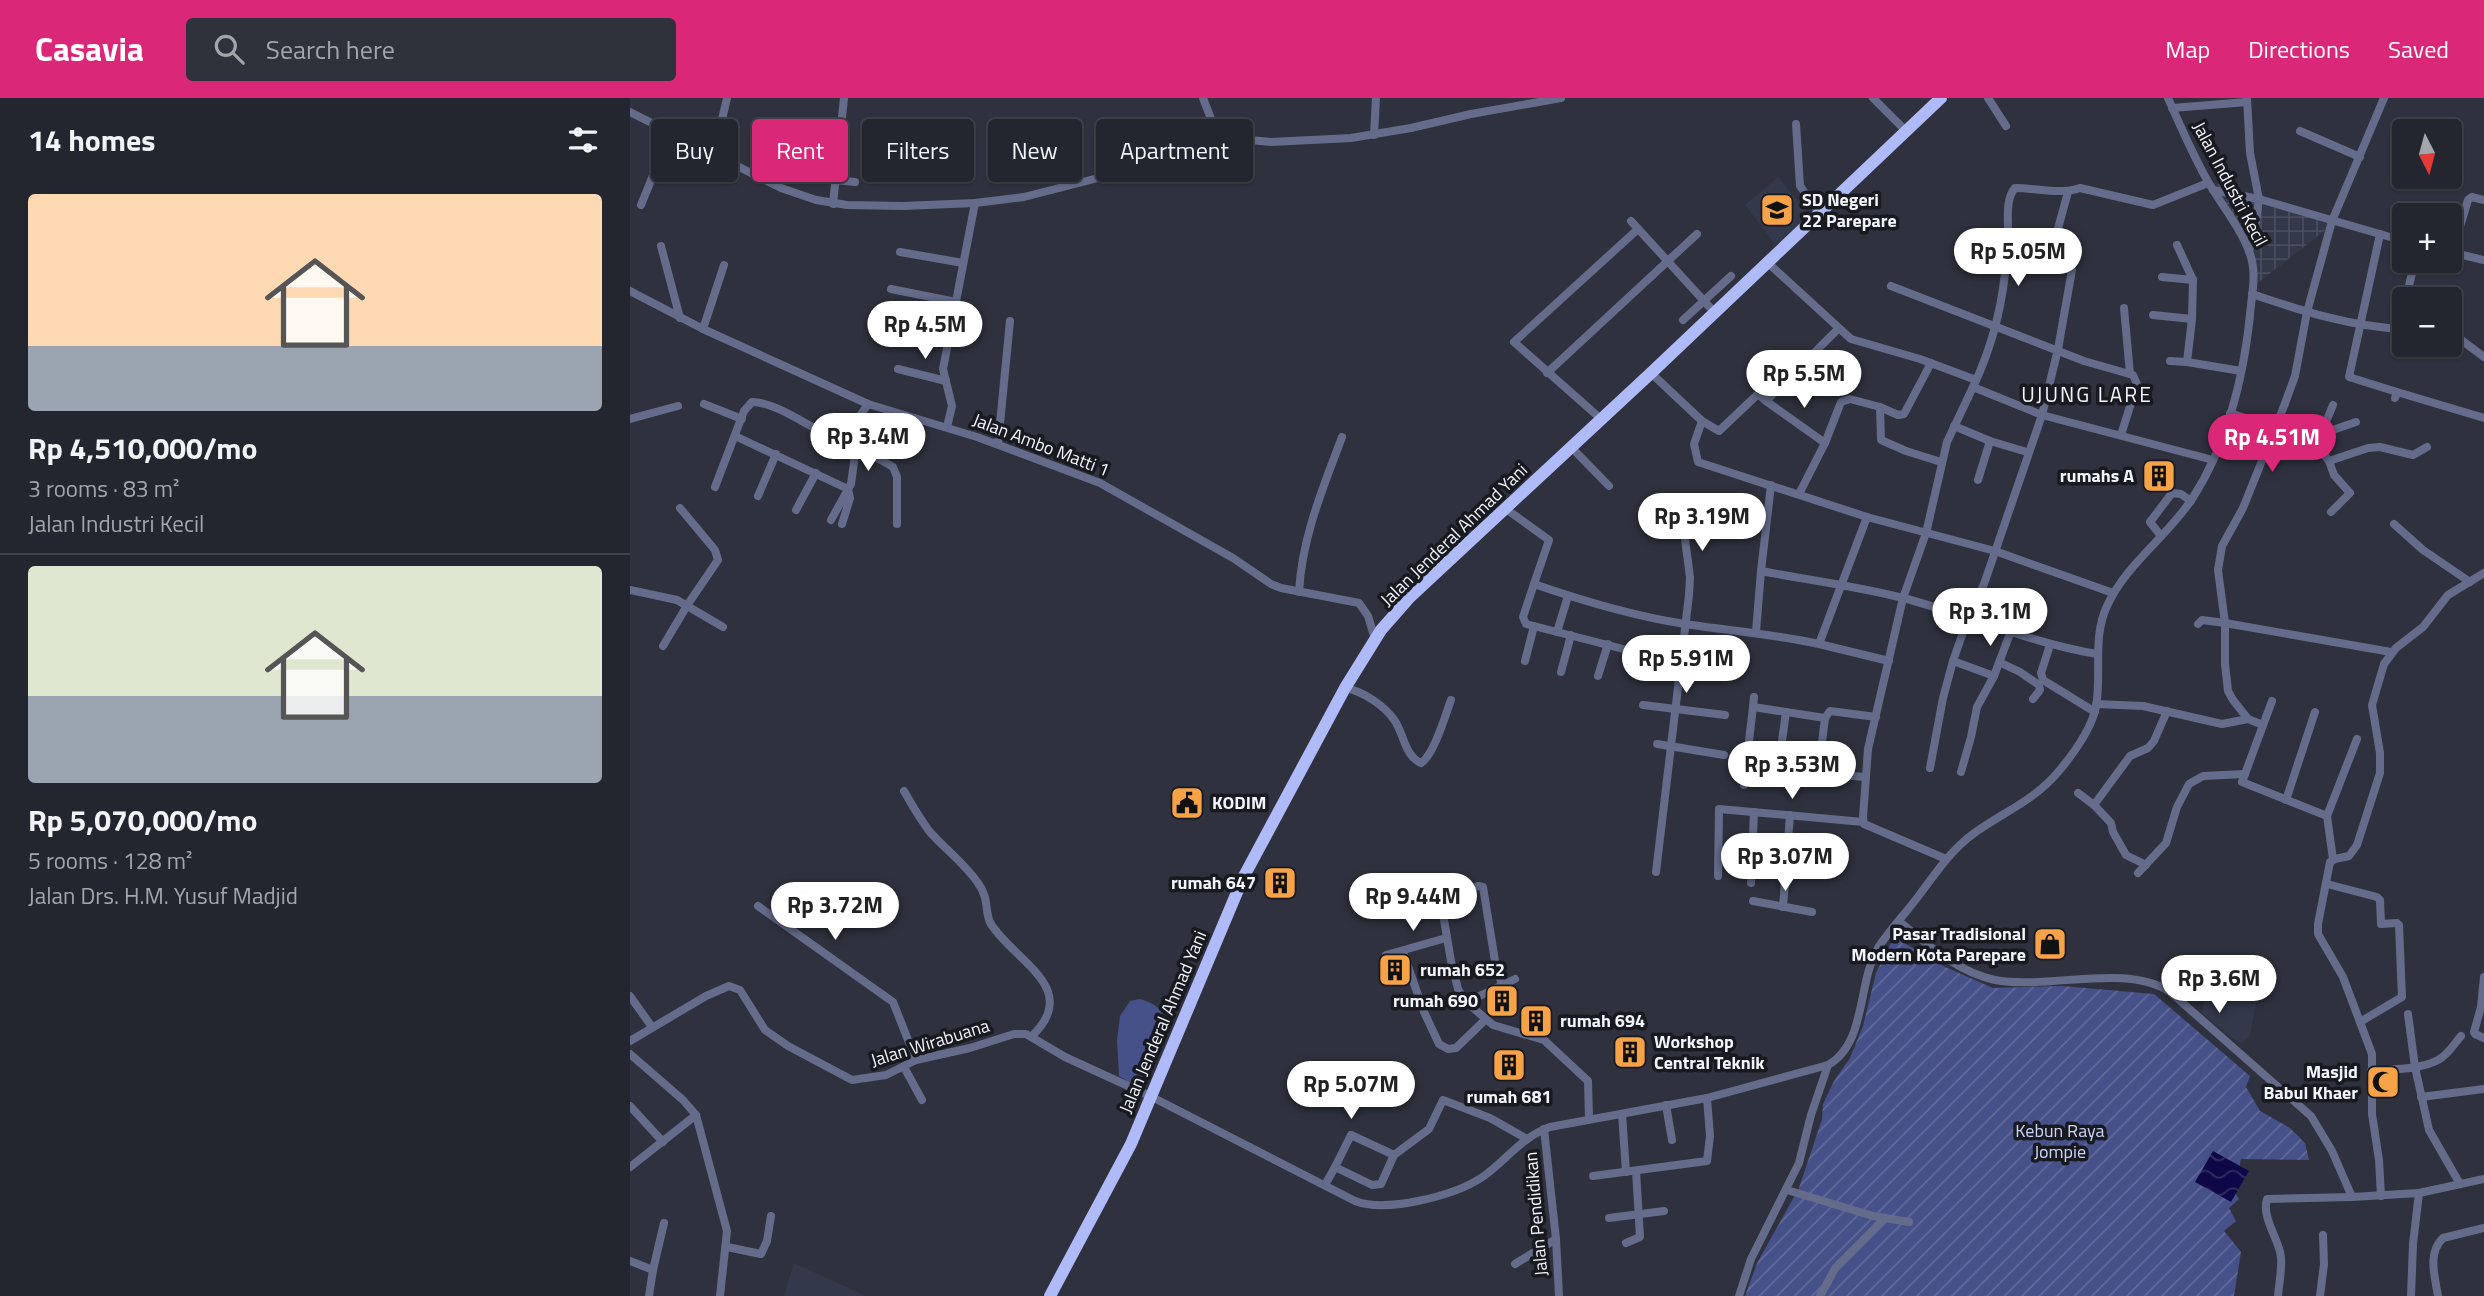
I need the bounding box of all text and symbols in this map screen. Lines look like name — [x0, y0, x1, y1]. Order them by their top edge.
search box — [186, 18, 676, 81]
text: Casavia — [35, 24, 144, 74]
icon: search — [210, 30, 248, 68]
text: Search here — [266, 30, 395, 69]
text: Map — [2165, 31, 2210, 67]
text: Directions — [2248, 31, 2350, 67]
text: Saved — [2388, 31, 2449, 67]
street label: Jalan Industri Kecil — [2186, 116, 2275, 251]
text: 14 homes — [28, 117, 155, 163]
chip: Buy — [651, 119, 738, 182]
chip: Rent — [752, 119, 848, 182]
chip: Filters — [862, 119, 974, 182]
chip: New — [988, 119, 1082, 182]
chip: Apartment — [1096, 119, 1253, 182]
north arrow — [2392, 119, 2462, 189]
map controls — [2392, 119, 2462, 357]
icon: filters — [564, 121, 602, 159]
place label: SD Negeri 22 Parepare — [1802, 186, 1897, 234]
school or university icon: SD Negeri 22 Parepare — [1758, 191, 1796, 229]
button: + — [2392, 203, 2462, 273]
pin: Rp 5.05M — [1946, 228, 2090, 288]
text: Rp 5.05M — [1970, 233, 2066, 268]
icon: home — [252, 240, 378, 366]
button: − — [2392, 287, 2462, 357]
pin: Rp 4.5M — [860, 302, 990, 361]
text: Rp 4.5M — [883, 306, 967, 341]
pin: Rp 5.5M — [1739, 350, 1869, 410]
text: Rp 5.5M — [1762, 355, 1846, 390]
district label: UJUNG LARE — [2021, 378, 2153, 410]
street label: Jalan Ambo Matti 1 — [969, 406, 1113, 483]
pin: Rp 3.4M — [803, 414, 933, 473]
pin: Rp 4.51M — [2200, 414, 2344, 474]
text: Rp 3.4M — [826, 418, 910, 453]
text: Rp 4.51M — [2224, 419, 2320, 454]
text: Rp 4,510,000/mo — [28, 425, 257, 471]
street label: Jalan Jenderal Ahmad Yani — [1374, 457, 1534, 612]
building icon: rumahs A — [2140, 457, 2178, 495]
place label: rumahs A — [2060, 462, 2134, 489]
text: 3 rooms · 83 m² — [28, 471, 179, 506]
pin: Rp 3.19M — [1630, 494, 1774, 553]
text: Rp 3.19M — [1654, 498, 1750, 533]
text: Jalan Industri Kecil — [28, 506, 204, 541]
pin: Rp 3.1M — [1925, 588, 2055, 648]
text: Rp 3.1M — [1948, 593, 2032, 628]
icon: home — [252, 612, 378, 738]
pin: Rp 5.91M — [1614, 636, 1758, 695]
text: Rp 5.91M — [1638, 640, 1734, 675]
pin: Rp 3.53M — [1720, 742, 1864, 801]
text: Rp 3.53M — [1744, 746, 1840, 781]
public building icon: KODIM — [1168, 784, 1206, 822]
place label: KODIM — [1212, 789, 1266, 816]
text: Rp 5,070,000/mo — [28, 797, 257, 843]
pin: Rp 3.07M — [1713, 834, 1857, 893]
text: Rp 3.07M — [1737, 838, 1833, 873]
text: 5 rooms · 128 m² — [28, 843, 192, 878]
building icon: rumah 647 — [1261, 864, 1299, 902]
place label: rumah 647 — [1171, 869, 1256, 896]
pin: Rp 9.44M — [1341, 874, 1485, 933]
text: Jalan Drs. H.M. Yusuf Madjid — [28, 878, 298, 913]
text: Rp 9.44M — [1365, 878, 1461, 913]
pin: Rp 3.72M — [763, 882, 907, 942]
text: Rp 3.72M — [787, 887, 883, 922]
place label: Pasar Tradisional Modern Kota Parepare — [1851, 920, 2026, 968]
shop icon: Pasar Tradisional Modern Kota Parepare — [2031, 925, 2069, 963]
street label: Jalan Jenderal Ahmad Yani — [1112, 926, 1213, 1117]
building icon: rumah 652 — [1376, 951, 1414, 989]
place label: rumah 652 — [1420, 956, 1505, 983]
pin: Rp 3.6M — [2154, 956, 2284, 1015]
text: Rp 3.6M — [2177, 960, 2261, 995]
building icon: rumah 690 — [1483, 982, 1521, 1020]
place label: rumah 690 — [1393, 987, 1478, 1014]
building icon: rumah 694 — [1517, 1002, 1555, 1040]
place label: rumah 694 — [1560, 1007, 1645, 1034]
street label: Jalan Wirabuana — [867, 1012, 993, 1073]
place label: Workshop Central Teknik — [1654, 1028, 1765, 1076]
building icon: Workshop Central Teknik — [1611, 1033, 1649, 1071]
building icon: rumah 681 — [1490, 1046, 1528, 1084]
place label: Masjid Babul Khaer — [2264, 1058, 2358, 1106]
pin: Rp 5.07M — [1279, 1062, 1423, 1121]
mosque icon: Masjid Babul Khaer — [2364, 1063, 2402, 1101]
text: Rp 5.07M — [1303, 1066, 1399, 1101]
place label: rumah 681 — [1466, 1083, 1552, 1110]
park label: Kebun Raya Jompie — [2015, 1117, 2105, 1165]
street label: Jalan Pendidikan — [1517, 1151, 1554, 1277]

